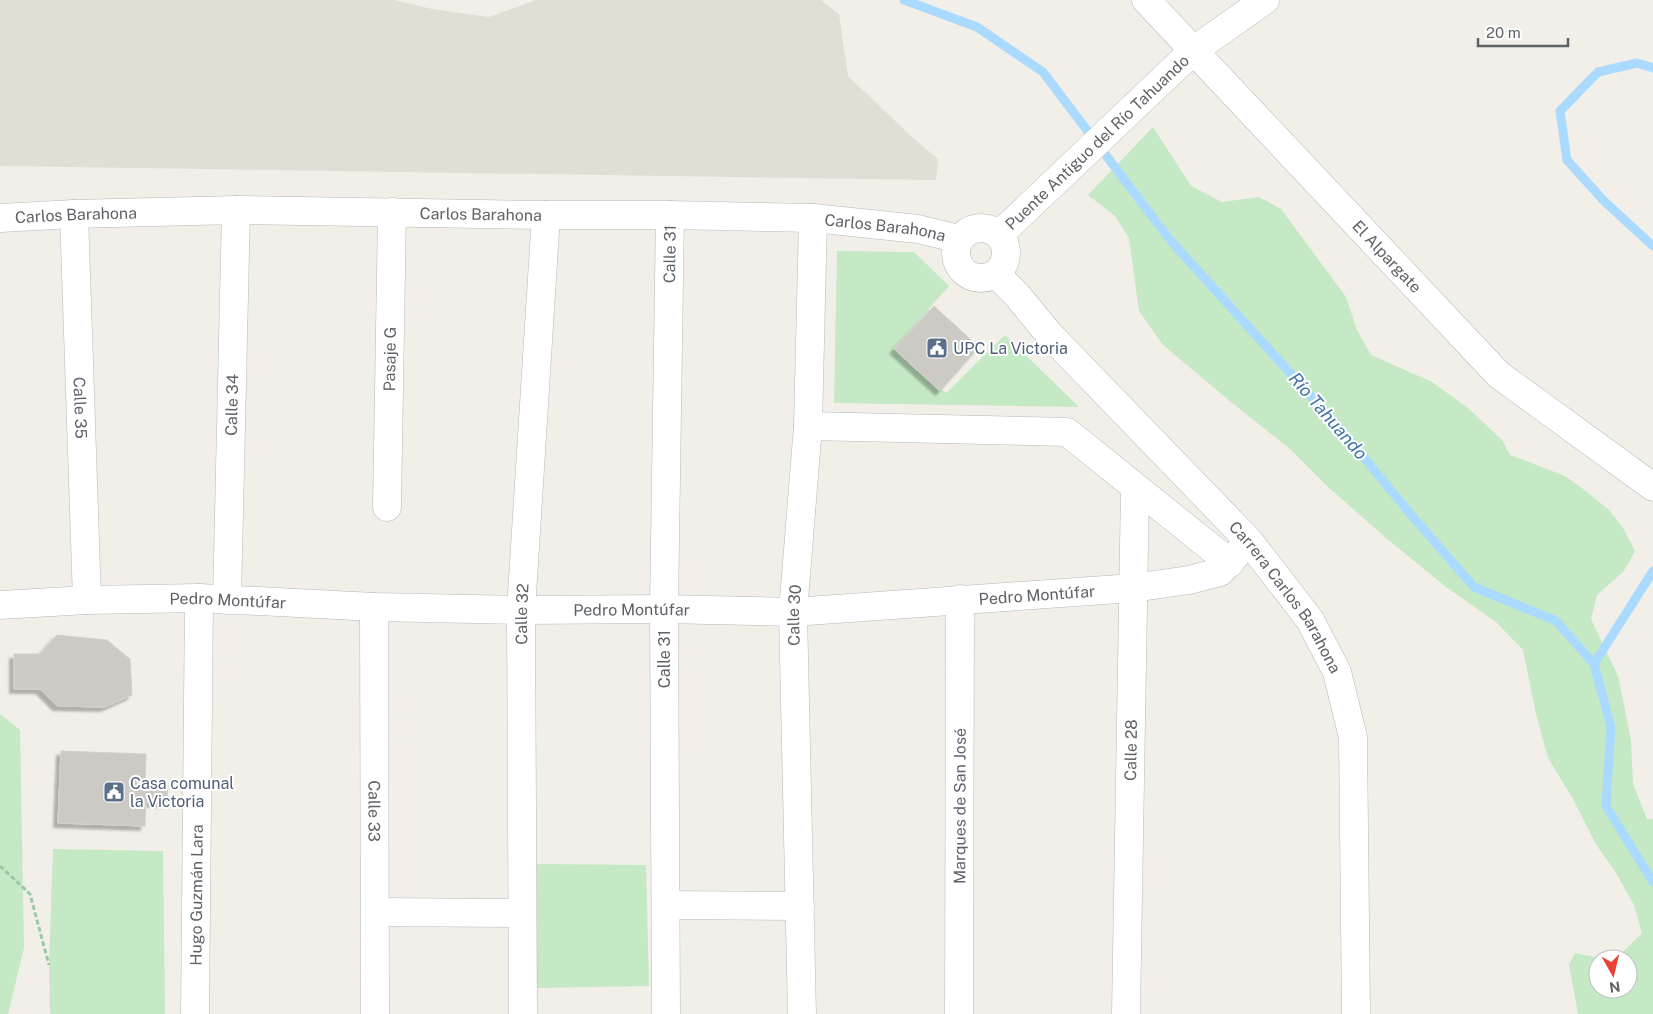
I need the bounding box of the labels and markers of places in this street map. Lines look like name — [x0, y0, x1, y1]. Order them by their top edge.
public building icon: UPC La Victoria — [925, 336, 949, 360]
place label: UPC La Victoria — [953, 339, 1068, 358]
place label: Casa comunal la Victoria — [130, 774, 234, 811]
public building icon: Casa comunal la Victoria — [102, 780, 126, 804]

